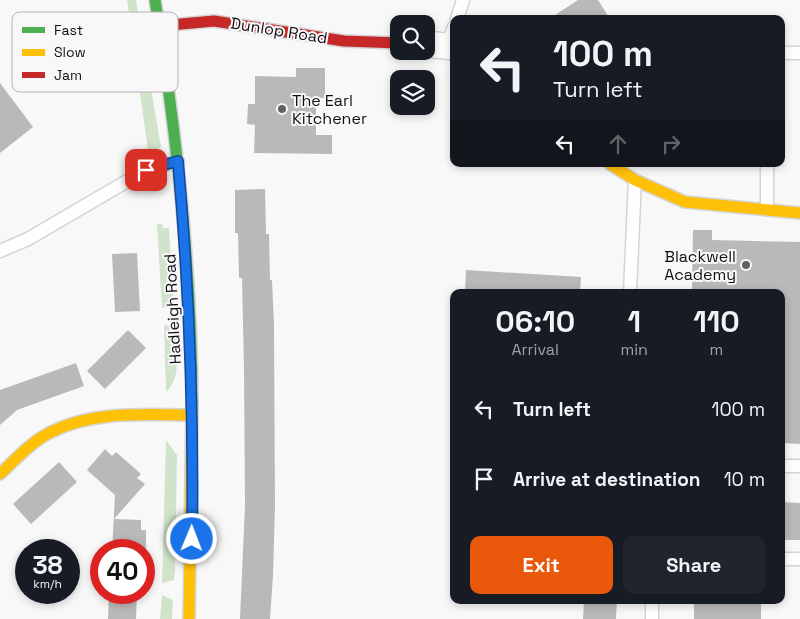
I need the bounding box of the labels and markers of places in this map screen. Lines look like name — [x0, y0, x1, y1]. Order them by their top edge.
place label: The Earl Kitchener — [292, 90, 367, 129]
marker: The Earl Kitchener — [276, 103, 288, 115]
pin — [125, 149, 167, 191]
place label: Blackwell Academy — [664, 246, 736, 285]
marker: Blackwell Academy — [740, 259, 752, 271]

